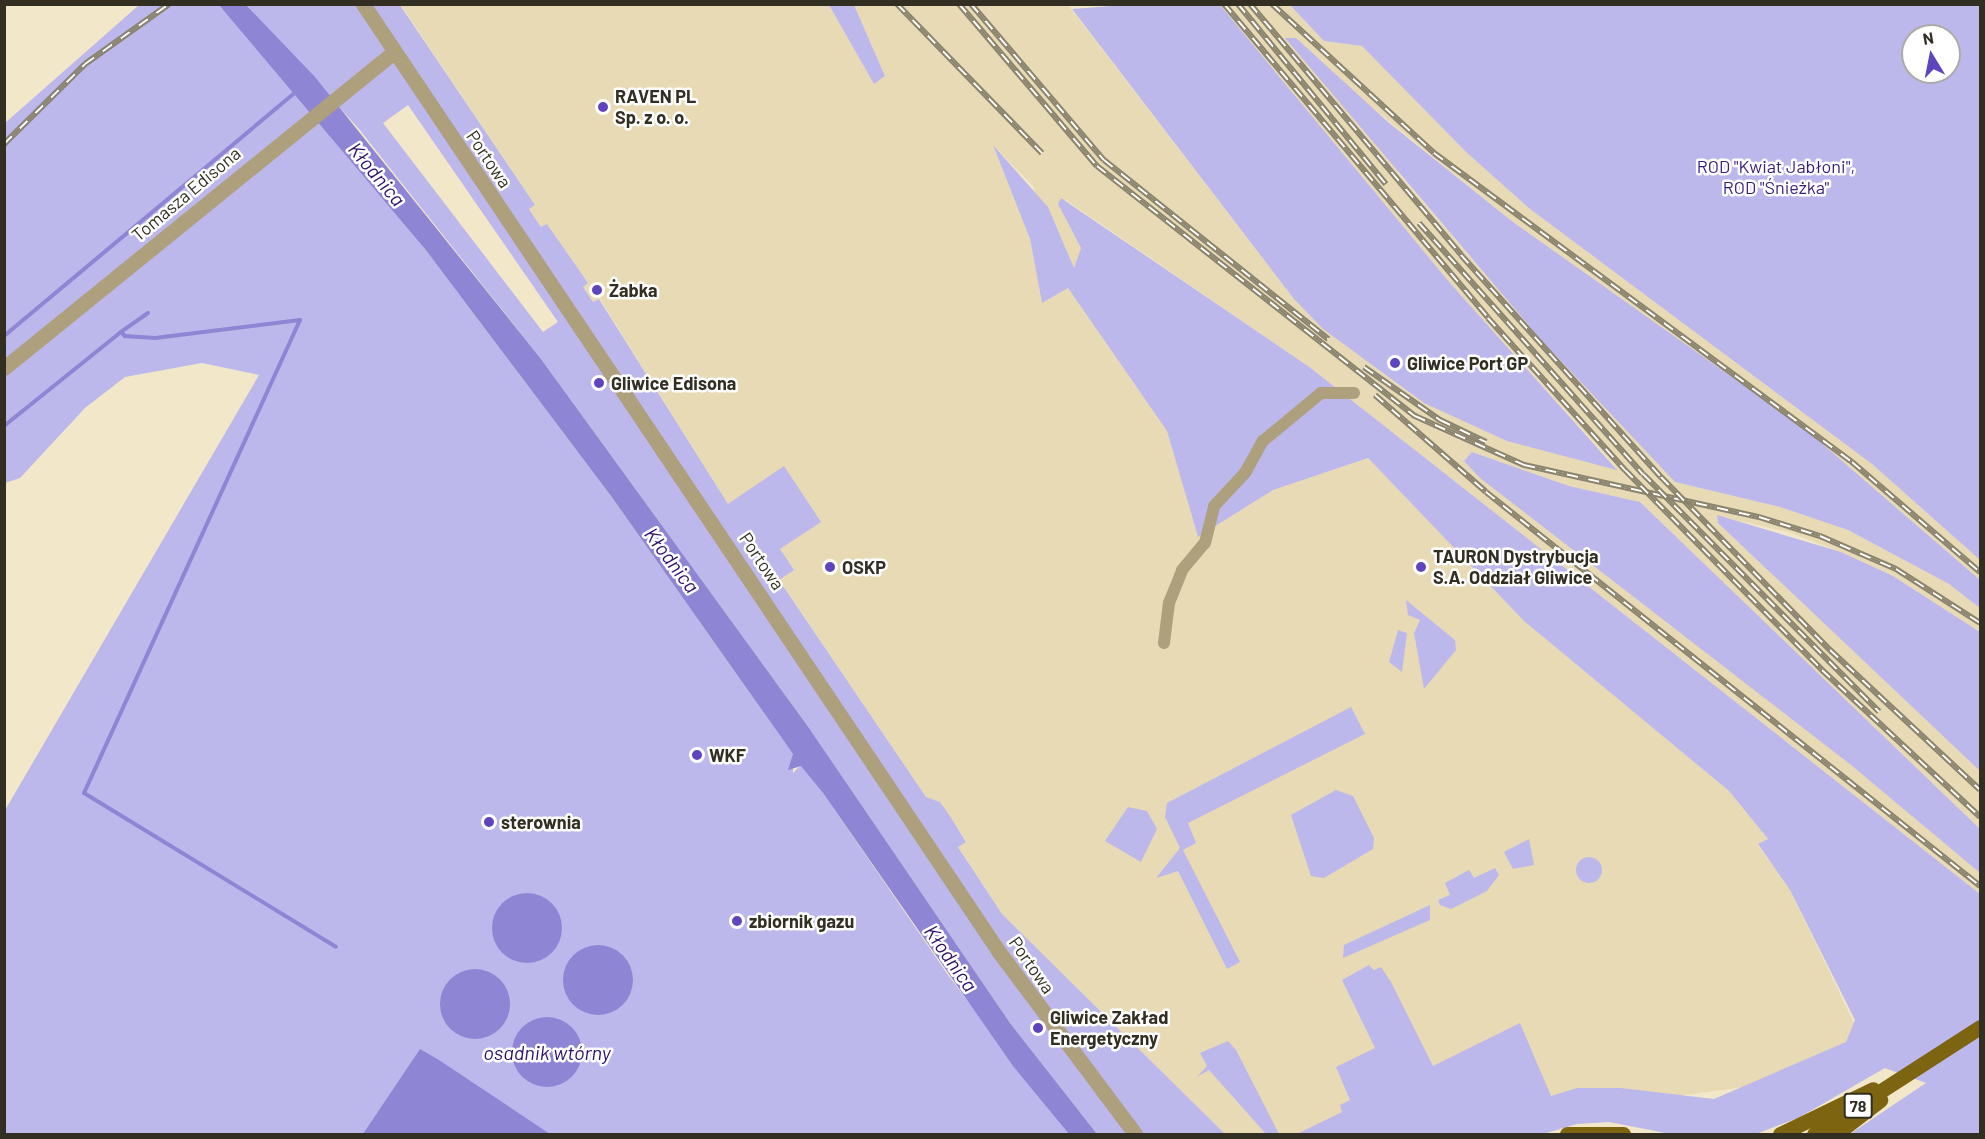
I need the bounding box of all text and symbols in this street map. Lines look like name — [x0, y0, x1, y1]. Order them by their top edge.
north arrow — [1901, 24, 1961, 84]
text: N — [1921, 27, 1935, 48]
place label: RAVEN PL Sp. z o. o. — [615, 86, 696, 128]
marker: RAVEN PL Sp. z o. o. — [596, 100, 610, 114]
street label: Portowa — [462, 126, 516, 192]
water label: Kłodnica — [343, 137, 411, 211]
street label: Tomasza Edisona — [127, 142, 245, 246]
park label: ROD "Kwiat Jabłoni", ROD "Śnieżka" — [1697, 156, 1855, 198]
place label: Żabka — [609, 279, 657, 301]
marker: Żabka — [590, 283, 604, 297]
place label: Gliwice Port GP — [1407, 352, 1528, 374]
marker: Gliwice Port GP — [1388, 356, 1402, 370]
place label: Gliwice Edisona — [611, 372, 736, 394]
marker: Gliwice Edisona — [592, 376, 606, 390]
water label: Kłodnica — [640, 523, 704, 597]
street label: Portowa — [735, 528, 789, 594]
place label: TAURON Dystrybucja S.A. Oddział Gliwice — [1433, 546, 1599, 588]
place label: OSKP — [842, 556, 886, 578]
marker: OSKP — [823, 560, 837, 574]
marker: TAURON Dystrybucja S.A. Oddział Gliwice — [1414, 560, 1428, 574]
place label: WKF — [709, 744, 746, 766]
marker: WKF — [690, 748, 704, 762]
place label: sterownia — [501, 811, 581, 833]
marker: sterownia — [482, 815, 496, 829]
place label: zbiornik gazu — [749, 910, 854, 932]
marker: zbiornik gazu — [730, 914, 744, 928]
water label: Kłodnica — [919, 920, 983, 996]
street label: Portowa — [1005, 932, 1059, 998]
place label: Gliwice Zakład Energetyczny — [1050, 1007, 1168, 1050]
marker: Gliwice Zakład Energetyczny — [1031, 1021, 1045, 1035]
water label: osadnik wtórny — [483, 1040, 611, 1064]
road number: 78 — [1843, 1093, 1873, 1119]

